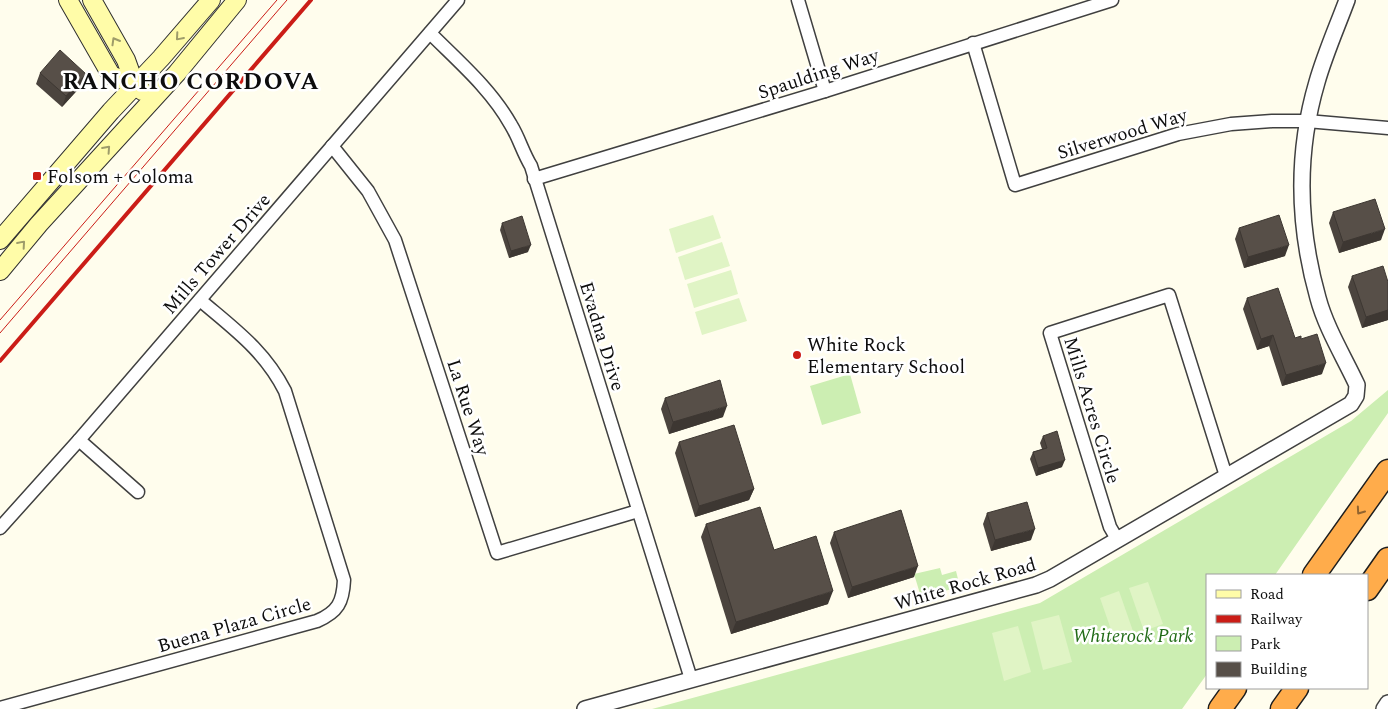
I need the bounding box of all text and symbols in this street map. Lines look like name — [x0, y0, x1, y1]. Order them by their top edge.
one-way arrow — [176, 31, 185, 40]
one-way arrow — [112, 38, 122, 47]
street label: Spaulding Way — [754, 41, 884, 108]
district label: RANCHO CORDOVA — [62, 64, 320, 100]
street label: Silverwood Way — [1054, 101, 1192, 168]
one-way arrow — [101, 145, 110, 154]
place label: Folsom + Coloma — [47, 163, 194, 192]
marker: Folsom + Coloma — [31, 170, 43, 182]
street label: Mills Tower Drive — [156, 187, 278, 321]
one-way arrow — [16, 241, 24, 250]
street label: Evadna Drive — [571, 278, 632, 395]
place label: White Rock Elementary School — [807, 331, 965, 382]
street label: Mills Acres Circle — [1055, 333, 1128, 487]
marker: White Rock Elementary School — [791, 349, 803, 361]
street label: La Rue Way — [438, 356, 497, 460]
one-way arrow — [1357, 505, 1366, 515]
street label: White Rock Road — [891, 550, 1040, 619]
legend — [1206, 574, 1368, 689]
text: Road — [1250, 583, 1284, 606]
street label: Buena Plaza Circle — [154, 590, 315, 661]
text: Railway — [1250, 608, 1303, 631]
park label: Whiterock Park — [1073, 622, 1194, 651]
text: Park — [1250, 633, 1281, 656]
text: Building — [1250, 658, 1307, 681]

